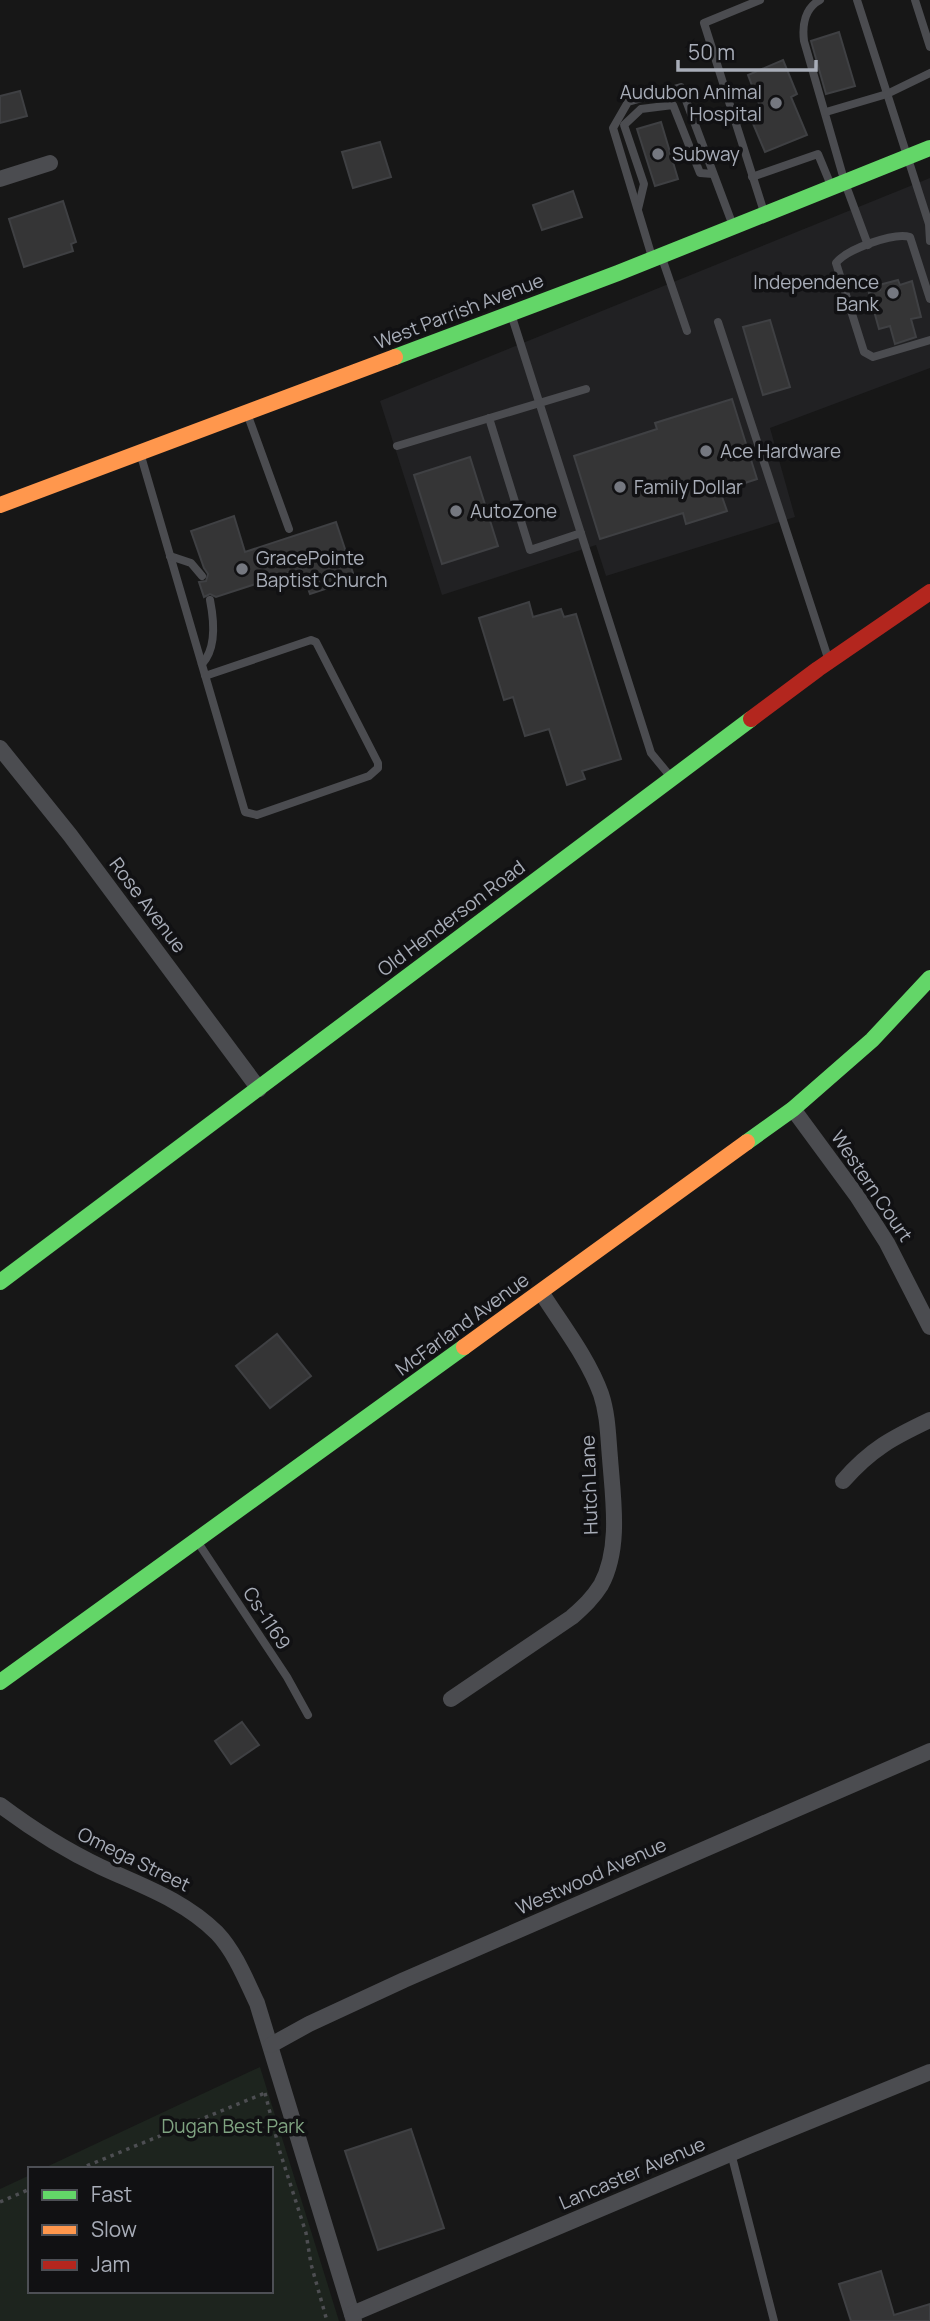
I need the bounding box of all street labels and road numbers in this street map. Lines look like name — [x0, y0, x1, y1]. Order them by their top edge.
street label: West Parrish Avenue — [371, 267, 547, 355]
street label: Rose Avenue — [104, 852, 192, 958]
street label: Old Henderson Road — [372, 854, 530, 982]
street label: Western Court — [825, 1125, 919, 1247]
street label: McFarland Avenue — [390, 1267, 534, 1381]
street label: Hutch Lane — [574, 1435, 604, 1535]
street label: Cs-1169 — [237, 1582, 297, 1654]
street label: Omega Street — [73, 1821, 195, 1897]
street label: Westwood Avenue — [512, 1831, 670, 1921]
street label: Lancaster Avenue — [555, 2130, 709, 2216]

